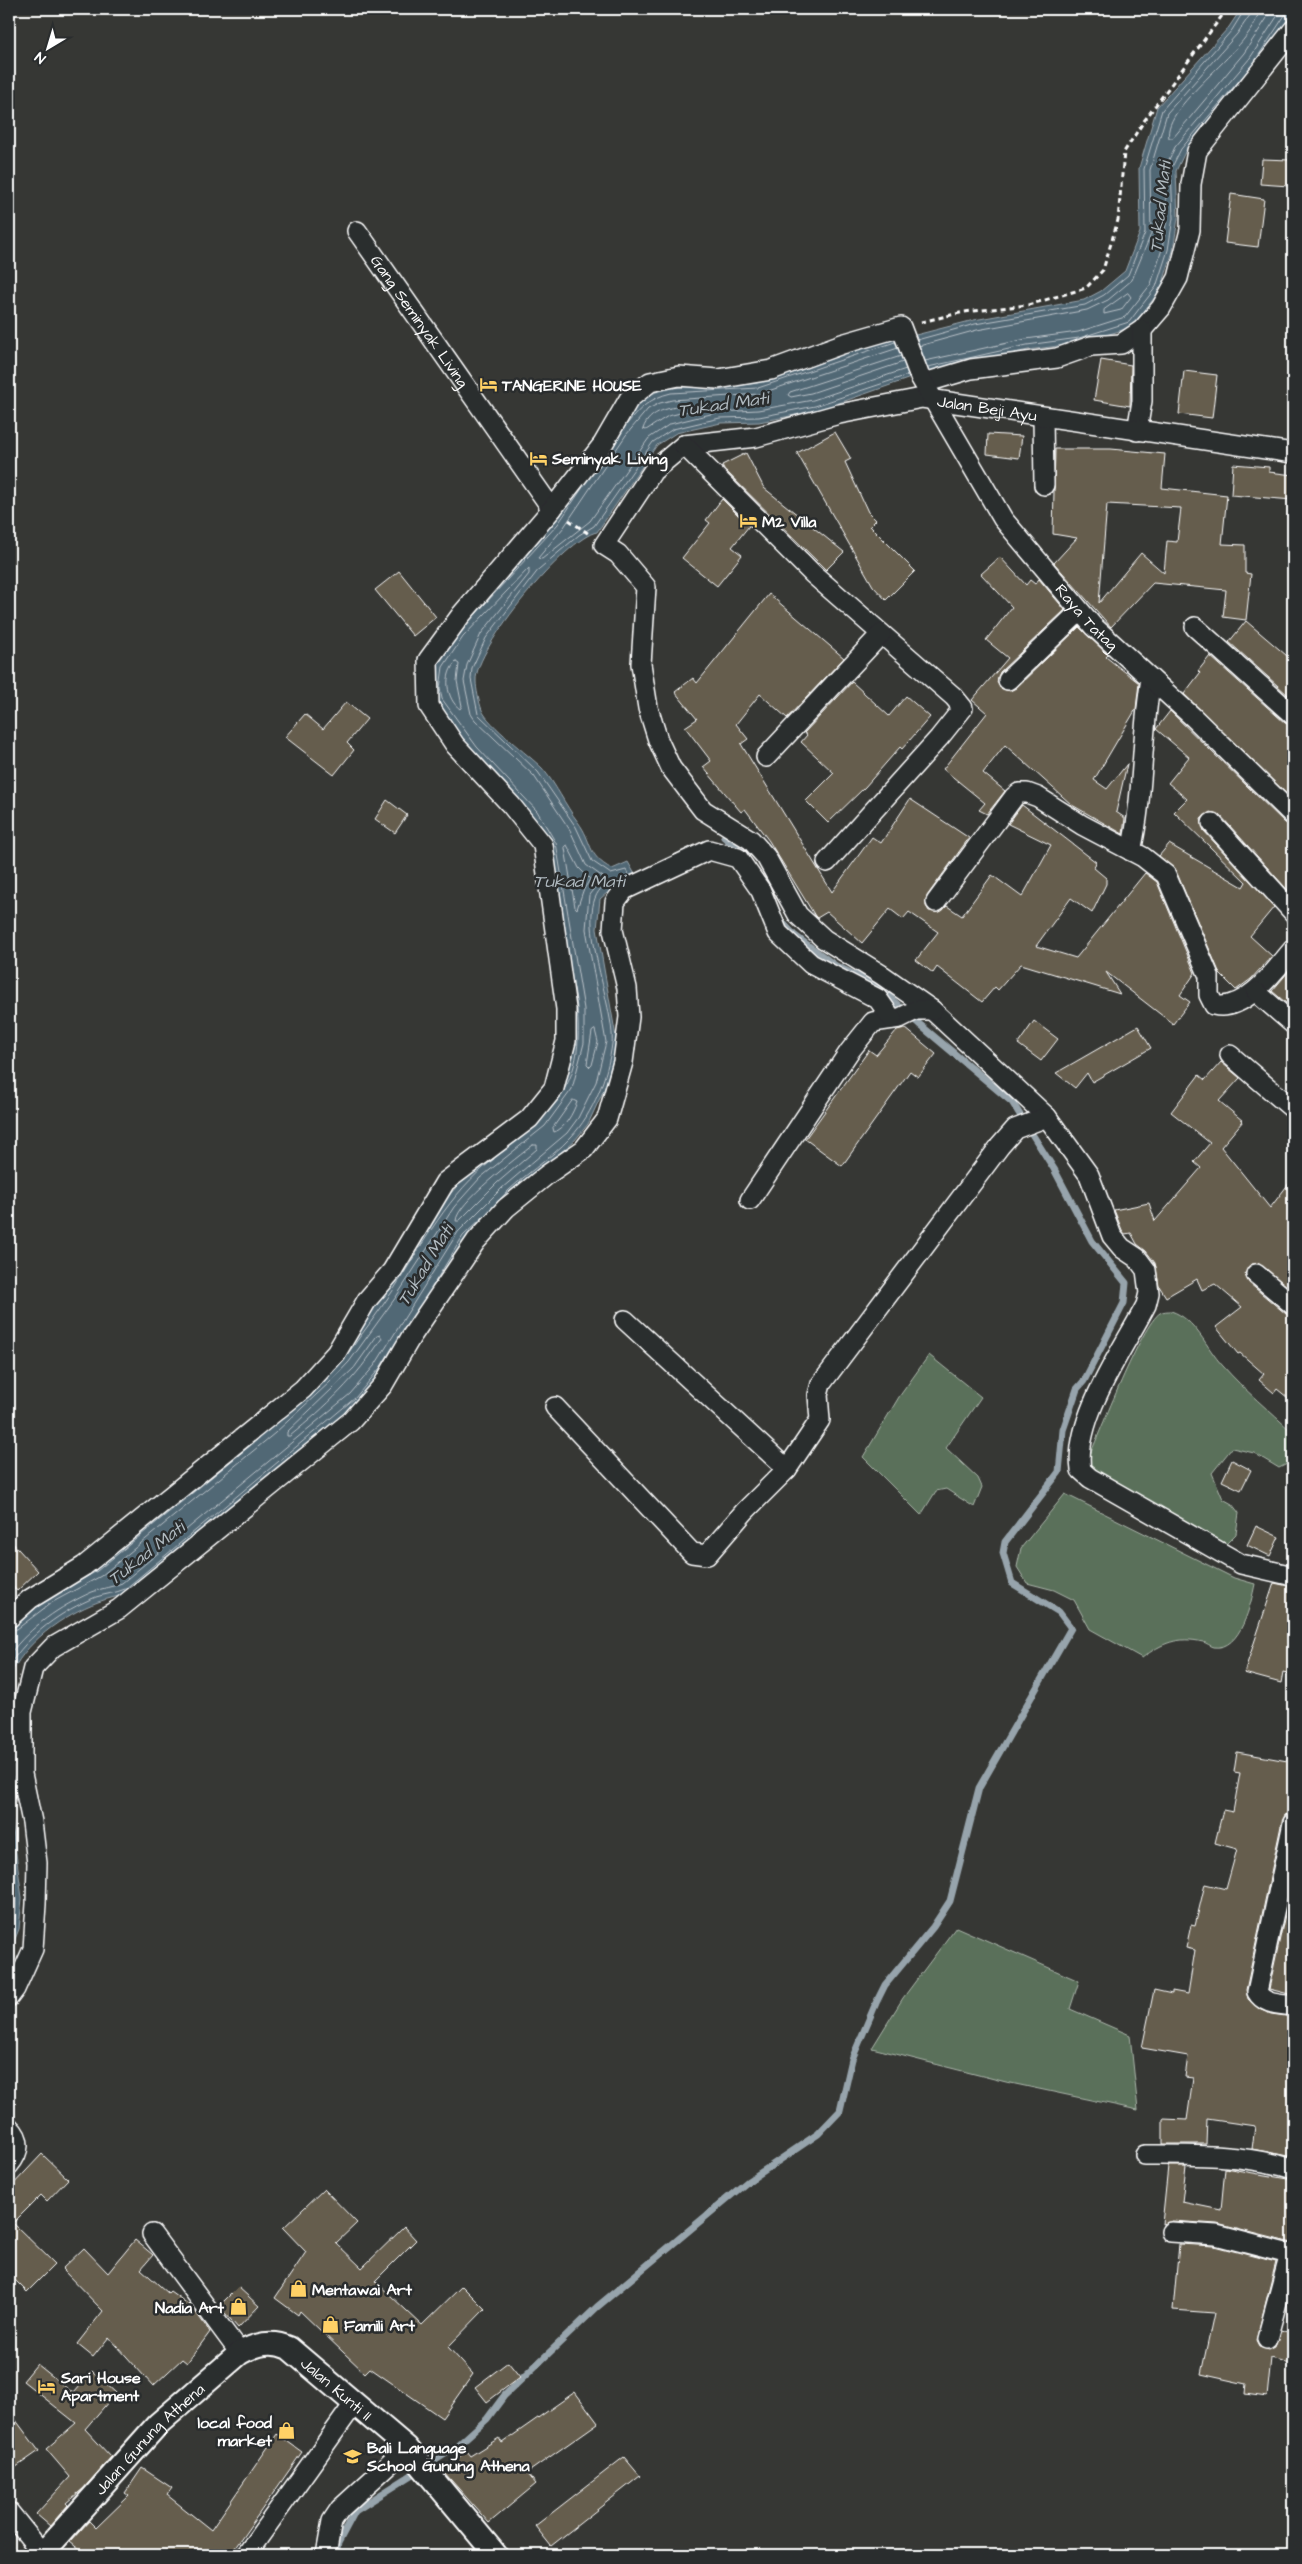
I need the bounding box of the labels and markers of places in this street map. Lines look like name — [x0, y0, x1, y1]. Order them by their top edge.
hotel icon: TANGERINE HOUSE — [478, 375, 498, 395]
place label: TANGERINE HOUSE — [501, 375, 642, 397]
hotel icon: Seminyak Living — [528, 448, 548, 468]
place label: Seminyak Living — [551, 448, 668, 472]
hotel icon: M2 Villa — [738, 511, 758, 531]
place label: M2 Villa — [762, 511, 817, 533]
shop icon: Mentawai Art — [288, 2279, 308, 2299]
place label: Mentawai Art — [312, 2279, 412, 2301]
place label: Nadia Art — [155, 2297, 225, 2319]
shop icon: Nadia Art — [228, 2297, 248, 2317]
shop icon: Famili Art — [320, 2315, 340, 2335]
place label: Famili Art — [344, 2315, 416, 2337]
place label: Sari House Apartment — [60, 2367, 141, 2407]
hotel icon: Sari House Apartment — [37, 2376, 57, 2396]
place label: local food market — [198, 2412, 273, 2452]
shop icon: local food market — [276, 2421, 296, 2441]
place label: Bali Language School Gunung Athena — [366, 2437, 531, 2479]
school or university icon: Bali Language School Gunung Athena — [343, 2446, 363, 2466]

